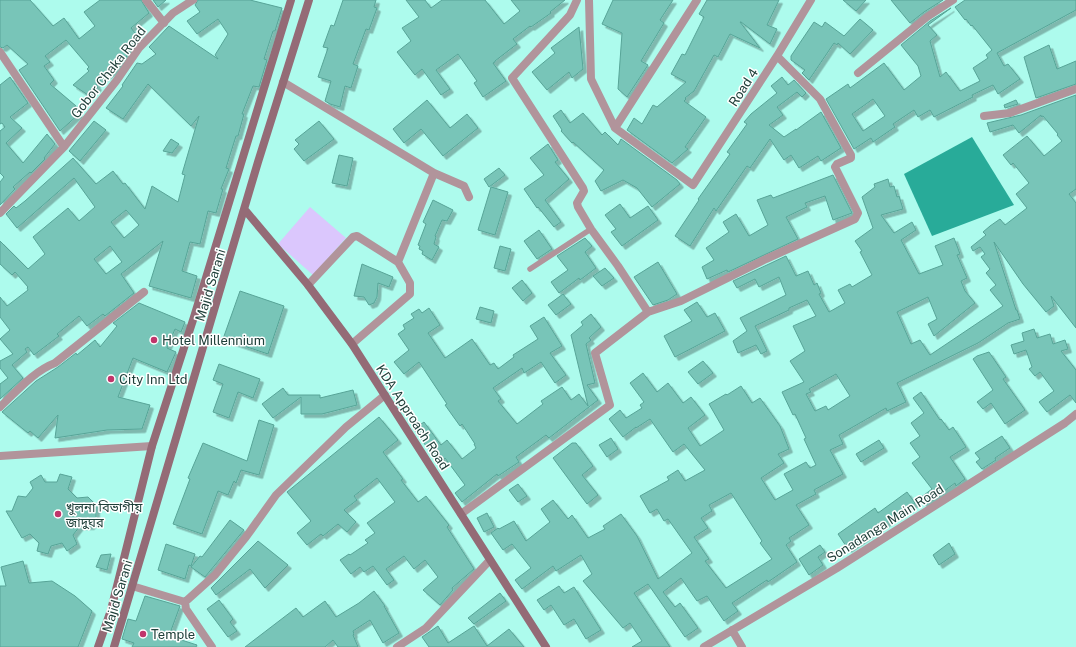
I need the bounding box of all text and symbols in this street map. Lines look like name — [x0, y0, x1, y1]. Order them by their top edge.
street label: Gobor Chaka Road — [68, 24, 149, 121]
street label: Road 4 — [726, 66, 761, 109]
street label: Majid Sarani — [192, 247, 229, 323]
place label: Hotel Millennium — [162, 333, 265, 348]
marker: Hotel Millennium — [149, 335, 159, 345]
street label: KDA Approach Road — [373, 362, 452, 473]
place label: City Inn Ltd — [119, 372, 188, 387]
marker: City Inn Ltd — [106, 374, 116, 384]
street label: Sonadanga Main Road — [824, 481, 946, 566]
place label: খুলনা বিভাগীয় জাদুঘর — [65, 500, 143, 530]
marker: খুলনা বিভাগীয় জাদুঘর — [53, 509, 63, 519]
street label: Majid Sarani — [99, 558, 136, 634]
place label: Temple — [151, 627, 195, 642]
marker: Temple — [138, 629, 148, 639]

